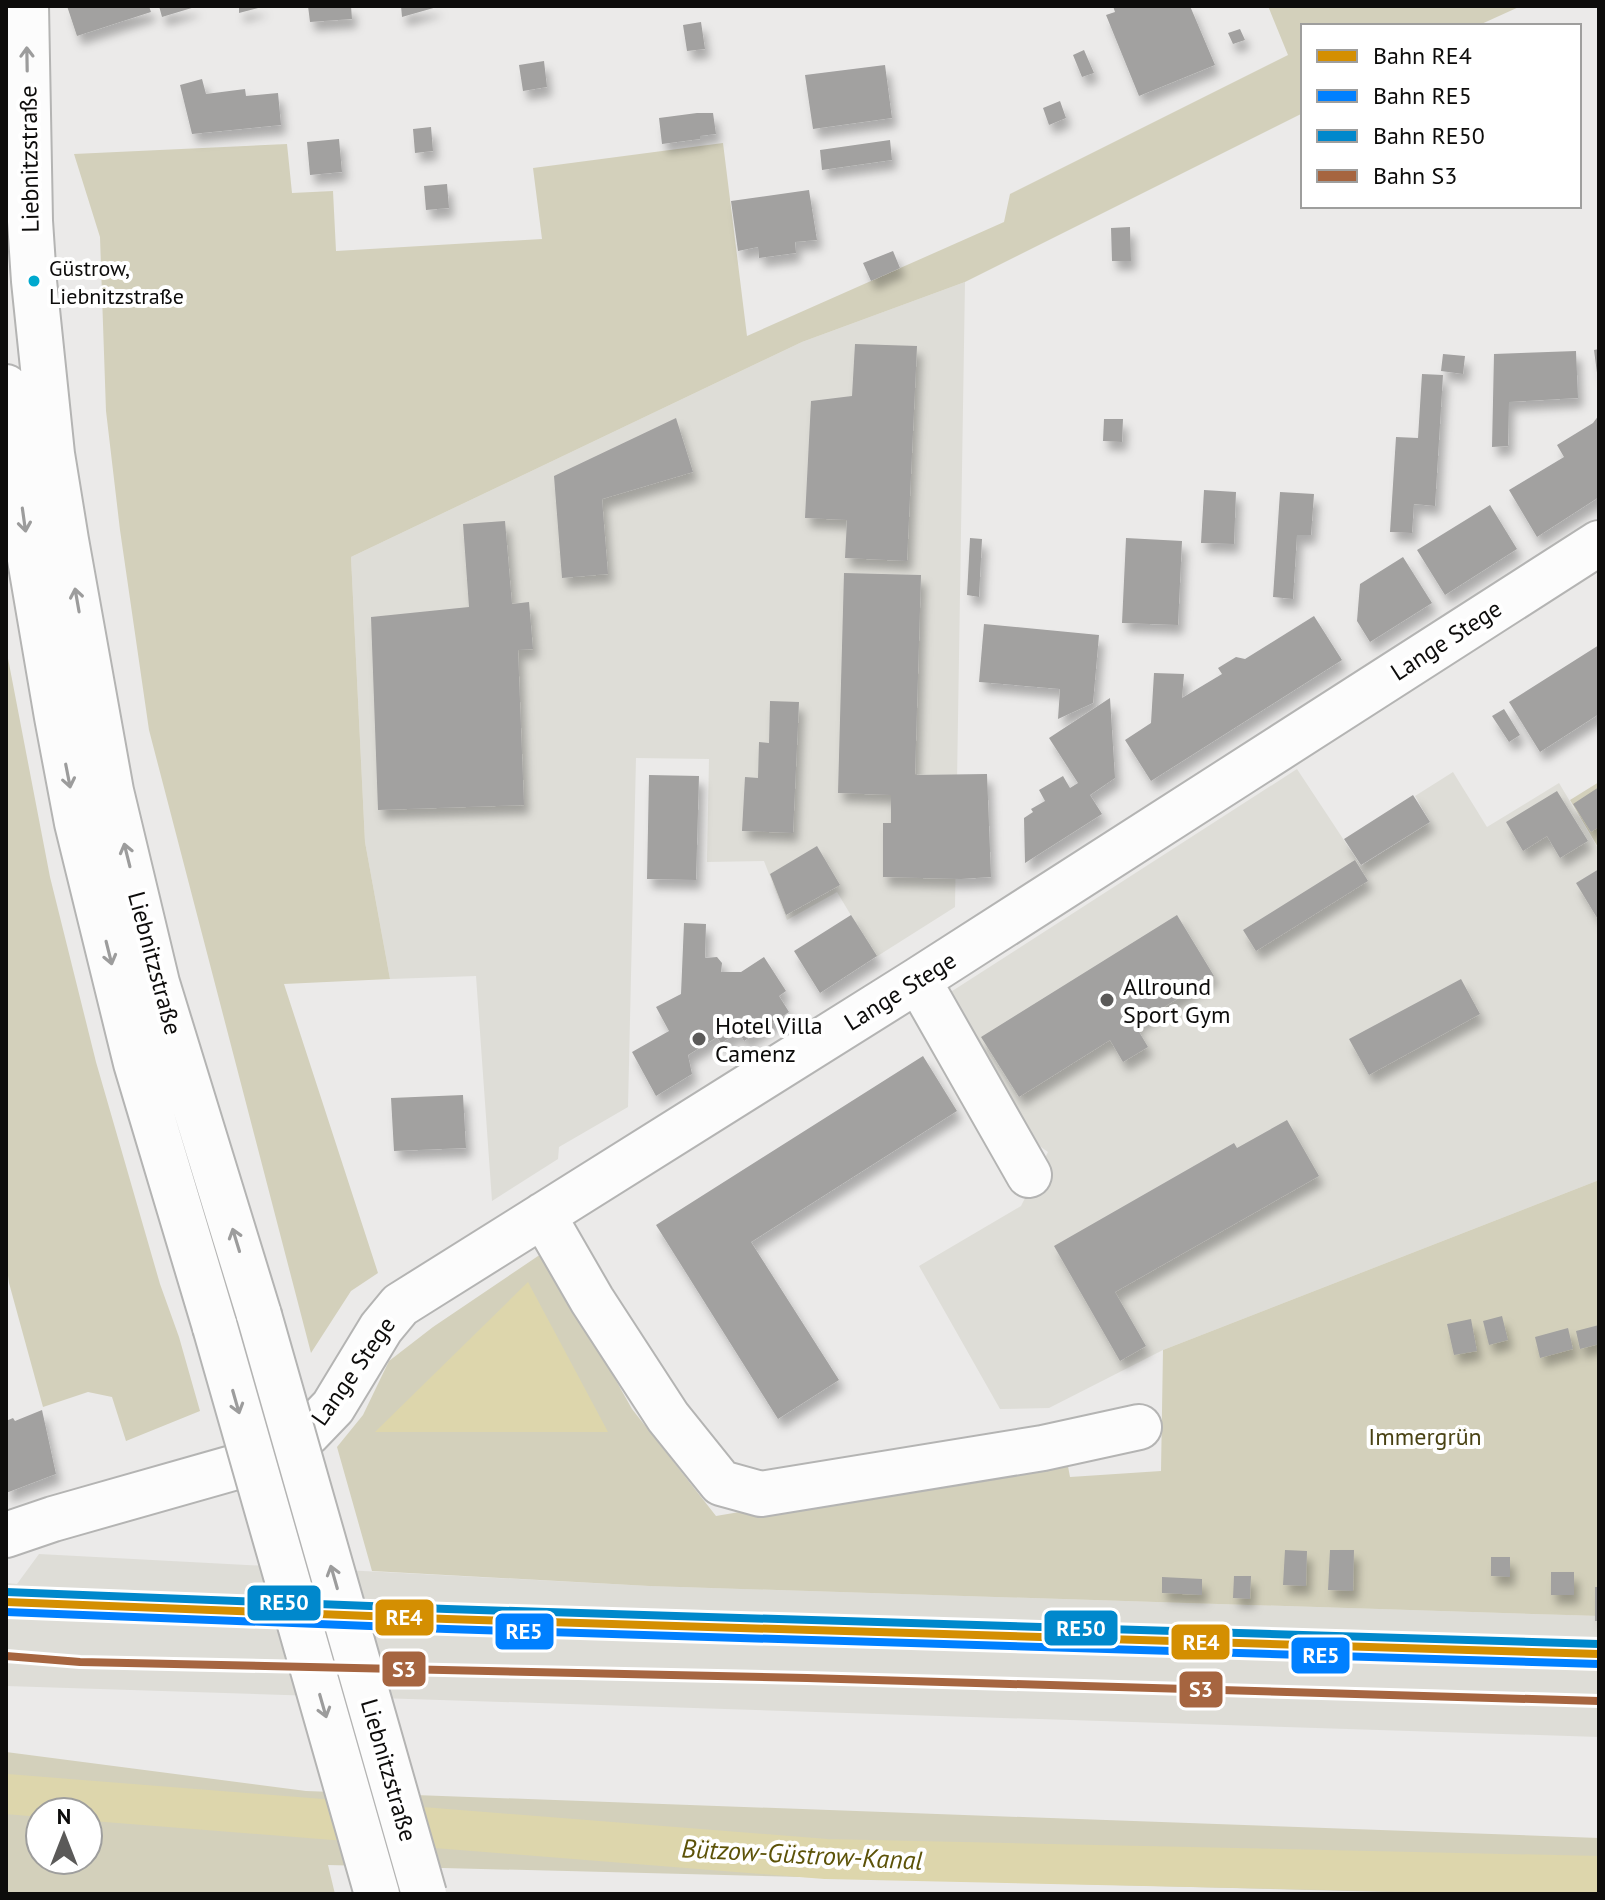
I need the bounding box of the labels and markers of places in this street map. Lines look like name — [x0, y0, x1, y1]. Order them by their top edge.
place label: Güstrow, Liebnitzstraße — [49, 254, 184, 310]
marker: Güstrow, Liebnitzstraße — [26, 273, 42, 289]
place label: Allround Sport Gym — [1123, 971, 1230, 1030]
marker: Allround Sport Gym — [1098, 991, 1116, 1009]
place label: Hotel Villa Camenz — [715, 1010, 823, 1069]
marker: Hotel Villa Camenz — [690, 1030, 708, 1048]

